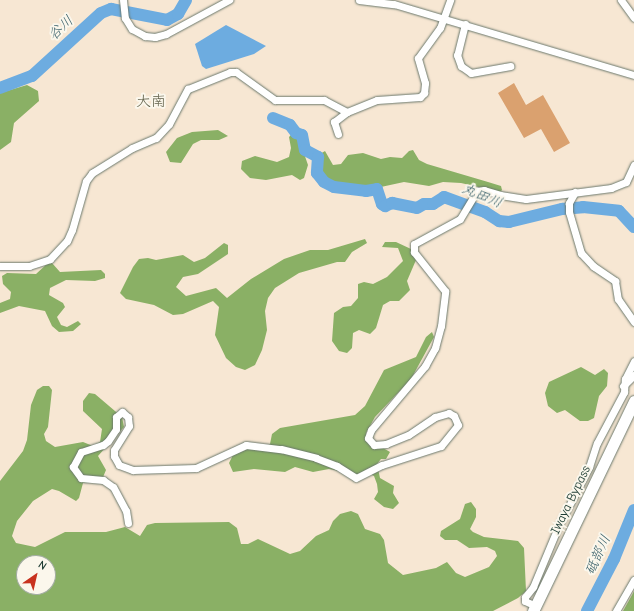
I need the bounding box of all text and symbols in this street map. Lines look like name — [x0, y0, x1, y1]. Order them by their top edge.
water label: 谷川 — [45, 12, 77, 44]
district label: 大南 — [136, 93, 166, 111]
water label: 丸田川 — [459, 180, 505, 212]
street label: Iwaya Bypass — [548, 463, 594, 537]
water label: 砥部川 — [582, 532, 614, 578]
north arrow — [16, 555, 56, 595]
text: N — [36, 558, 49, 573]

